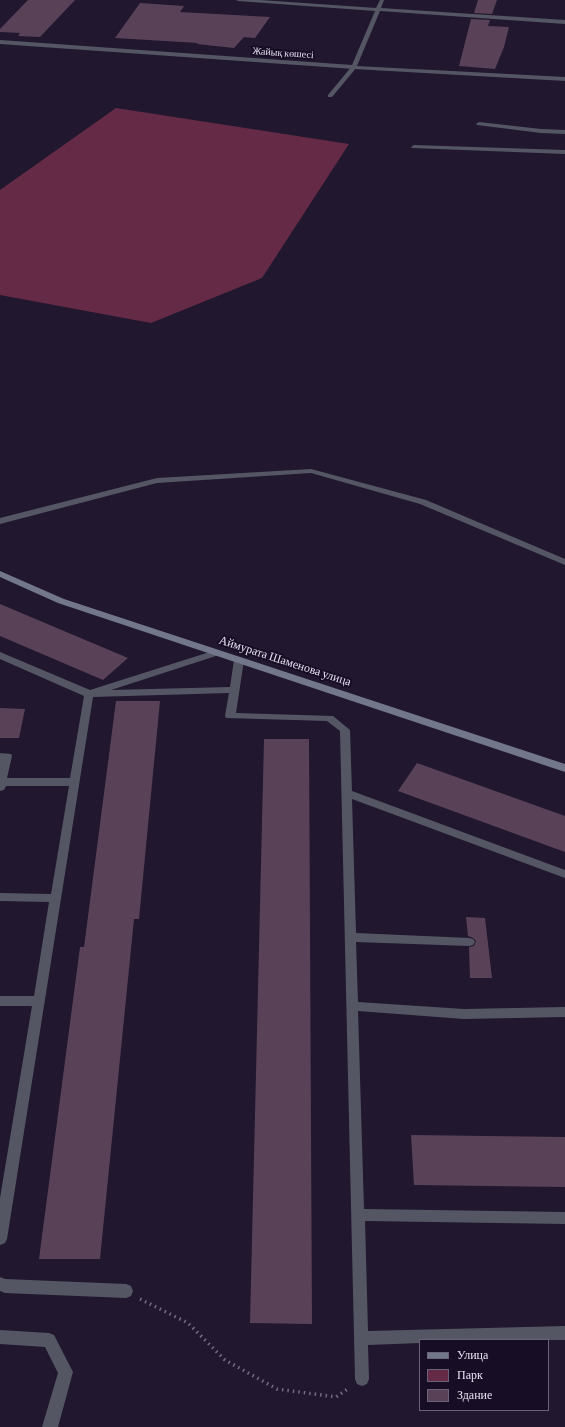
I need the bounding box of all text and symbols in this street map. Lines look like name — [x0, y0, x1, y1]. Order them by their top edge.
street label: Жайық көшесі — [252, 45, 314, 61]
street label: Аймурата Шаменова улица — [217, 633, 353, 689]
legend — [419, 1339, 549, 1411]
text: Улица — [457, 1348, 488, 1362]
text: Парк — [457, 1368, 483, 1382]
text: Здание — [457, 1388, 492, 1402]

